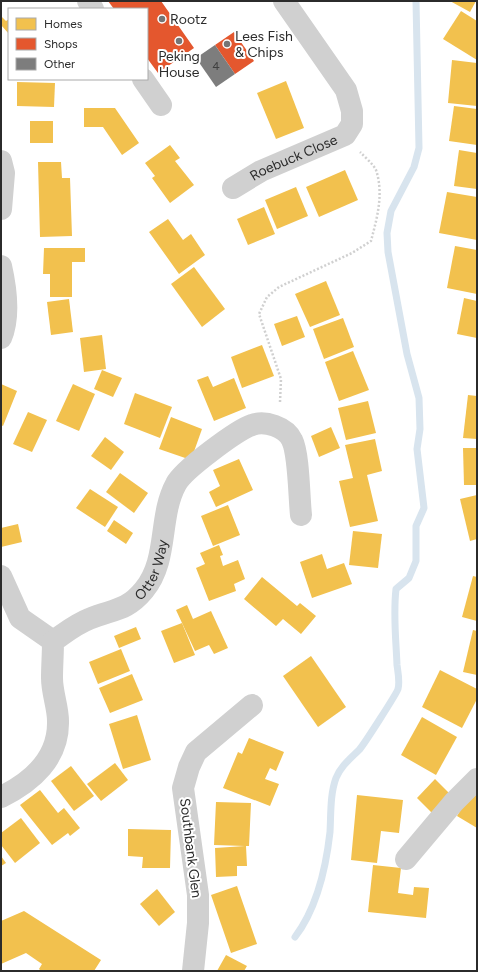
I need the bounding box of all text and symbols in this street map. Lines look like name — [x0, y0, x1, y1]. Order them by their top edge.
legend — [8, 8, 148, 80]
place label: Rootz — [170, 11, 207, 28]
marker: Rootz — [157, 14, 167, 24]
text: Homes — [44, 17, 83, 31]
place label: Lees Fish & Chips — [235, 28, 293, 61]
marker: Peking House — [174, 36, 184, 46]
text: Shops — [44, 37, 78, 51]
marker: Lees Fish & Chips — [222, 39, 232, 49]
place label: Peking House — [158, 48, 200, 81]
text: Other — [44, 57, 75, 71]
house number: 4 — [212, 59, 220, 73]
street label: Roebuck Close — [247, 131, 340, 185]
street label: Otter Way — [131, 538, 171, 604]
street label: Southbank Glen — [176, 797, 205, 899]

